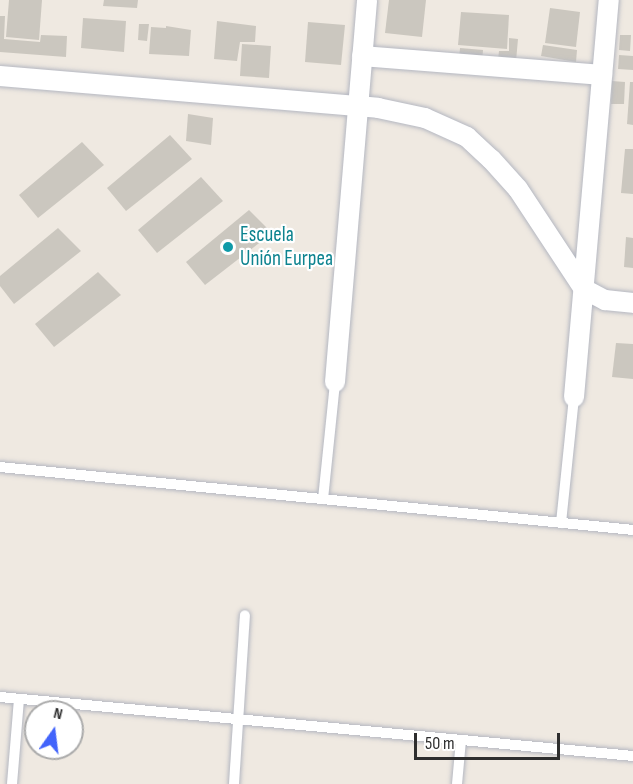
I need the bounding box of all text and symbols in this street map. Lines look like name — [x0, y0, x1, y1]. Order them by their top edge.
place label: Escuela Unión Eurpea — [240, 222, 333, 272]
marker: Escuela Unión Eurpea — [221, 240, 235, 254]
north arrow — [24, 700, 84, 760]
text: N — [52, 704, 64, 724]
scale bar — [417, 721, 562, 759]
text: 50 m — [425, 733, 455, 754]

